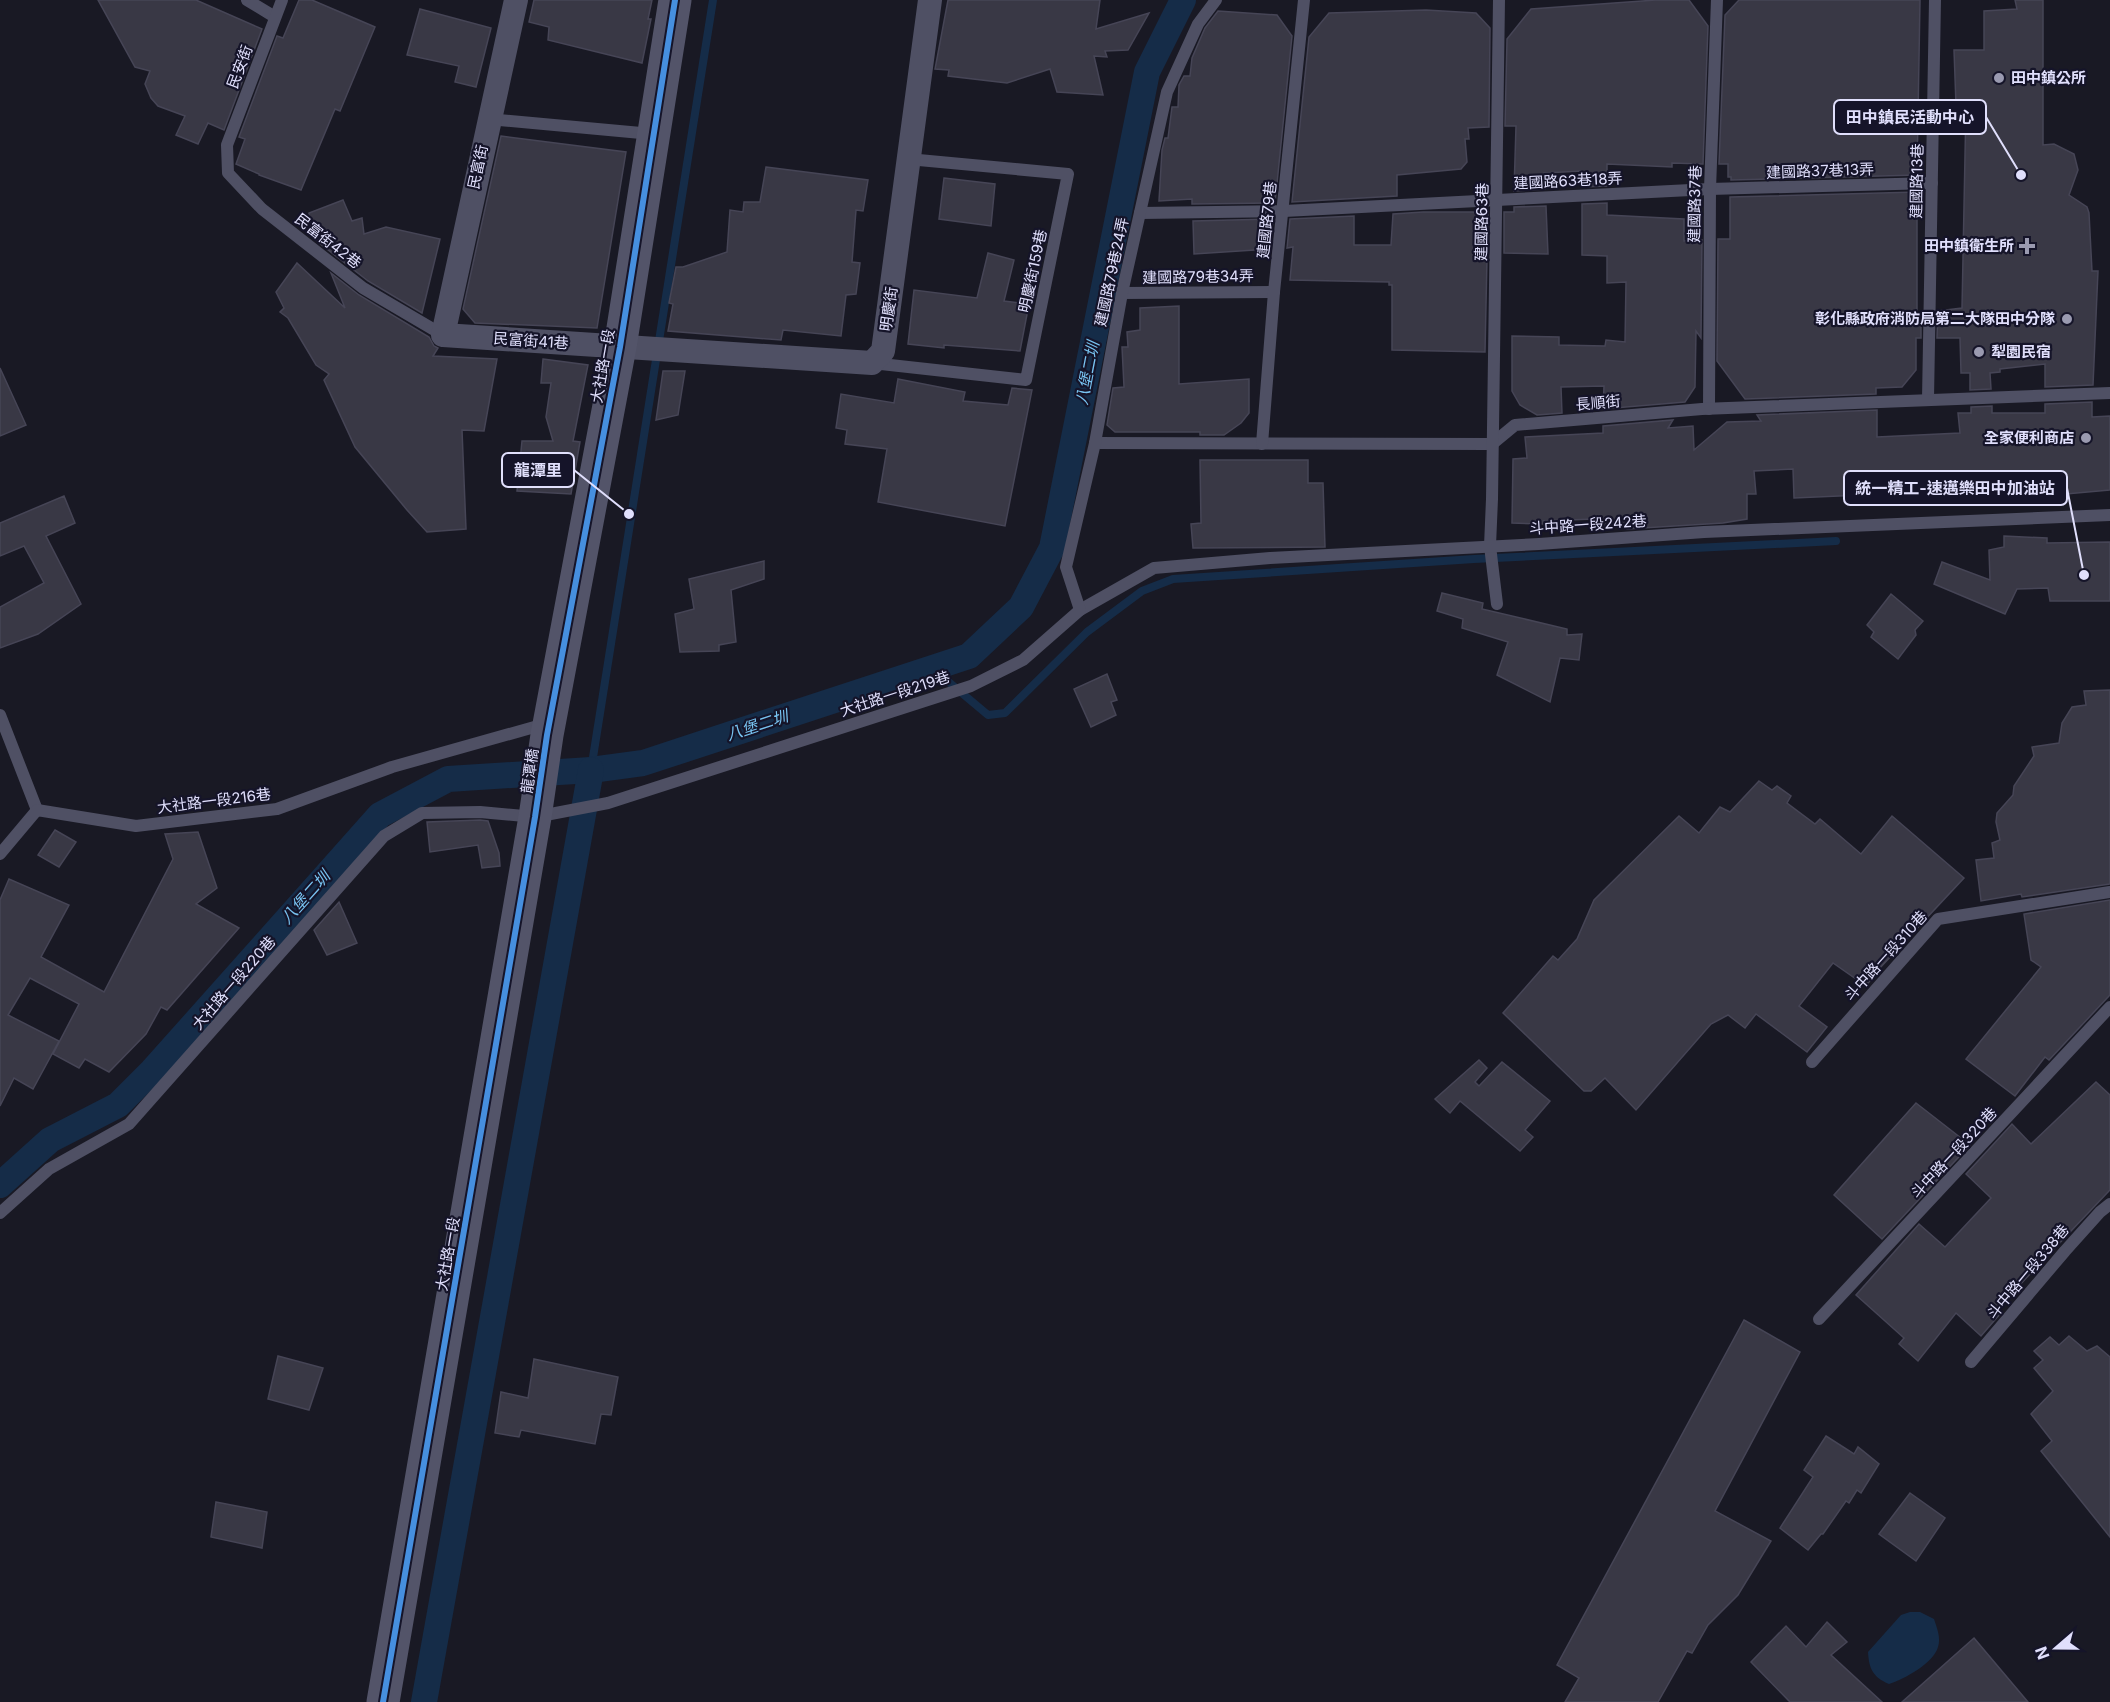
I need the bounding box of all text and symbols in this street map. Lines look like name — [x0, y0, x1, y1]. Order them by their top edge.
street label: 民安街 — [223, 42, 256, 91]
place label: 田中鎮公所 — [2011, 68, 2086, 87]
marker: 田中鎮公所 — [1992, 71, 2006, 85]
callout: 田中鎮民活動中心 — [1834, 100, 1986, 134]
text: 田中鎮民活動中心 — [1846, 107, 1974, 127]
street label: 民富街 — [464, 143, 491, 191]
street label: 建國路13巷 — [1906, 143, 1927, 219]
street label: 建國路37巷13弄 — [1766, 159, 1874, 182]
street label: 建國路37巷 — [1684, 165, 1705, 243]
street label: 建國路63巷18弄 — [1513, 168, 1623, 193]
street label: 建國路79巷 — [1253, 180, 1280, 260]
street label: 建國路63巷 — [1471, 183, 1492, 261]
street label: 民富街42巷 — [291, 209, 365, 272]
street label: 建國路79巷24弄 — [1091, 216, 1132, 328]
street label: 明慶街159巷 — [1014, 228, 1051, 314]
place label: 田中鎮衛生所 — [1924, 236, 2014, 255]
marker: 田中鎮衛生所 — [2018, 237, 2036, 255]
street label: 建國路79巷34弄 — [1142, 266, 1254, 287]
street label: 明慶街 — [876, 285, 901, 333]
place label: 彰化縣政府消防局第二大隊田中分隊 — [1815, 309, 2055, 328]
marker: 彰化縣政府消防局第二大隊田中分隊 — [2060, 312, 2074, 326]
street label: 大社路一段 — [587, 327, 618, 405]
street label: 民富街41巷 — [493, 328, 569, 353]
water label: 八堡二圳 — [1071, 338, 1103, 406]
place label: 犁園民宿 — [1991, 342, 2051, 361]
marker: 犁園民宿 — [1972, 345, 1986, 359]
street label: 長順街 — [1575, 391, 1621, 414]
place label: 全家便利商店 — [1984, 428, 2074, 447]
marker: 全家便利商店 — [2079, 431, 2093, 445]
callout: 龍潭里 — [502, 453, 574, 487]
text: 龍潭里 — [514, 460, 562, 480]
callout: 統一精工-速邁樂田中加油站 — [1844, 471, 2067, 505]
text: 統一精工-速邁樂田中加油站 — [1855, 478, 2055, 498]
street label: 斗中路一段242巷 — [1529, 511, 1647, 538]
street label: 大社路一段219巷 — [837, 667, 952, 720]
water label: 八堡二圳 — [723, 705, 792, 744]
street label: 龍潭橋 — [517, 747, 542, 795]
street label: 大社路一段216巷 — [156, 784, 272, 817]
water label: 八堡二圳 — [276, 865, 335, 927]
street label: 斗中路一段310巷 — [1840, 907, 1931, 1005]
street label: 大社路一段220巷 — [188, 932, 279, 1033]
street label: 斗中路一段320巷 — [1906, 1103, 2001, 1202]
street label: 大社路一段 — [432, 1215, 463, 1293]
street label: 斗中路一段338巷 — [1982, 1220, 2073, 1323]
north arrow — [2026, 1618, 2086, 1678]
text: N — [2030, 1644, 2053, 1662]

